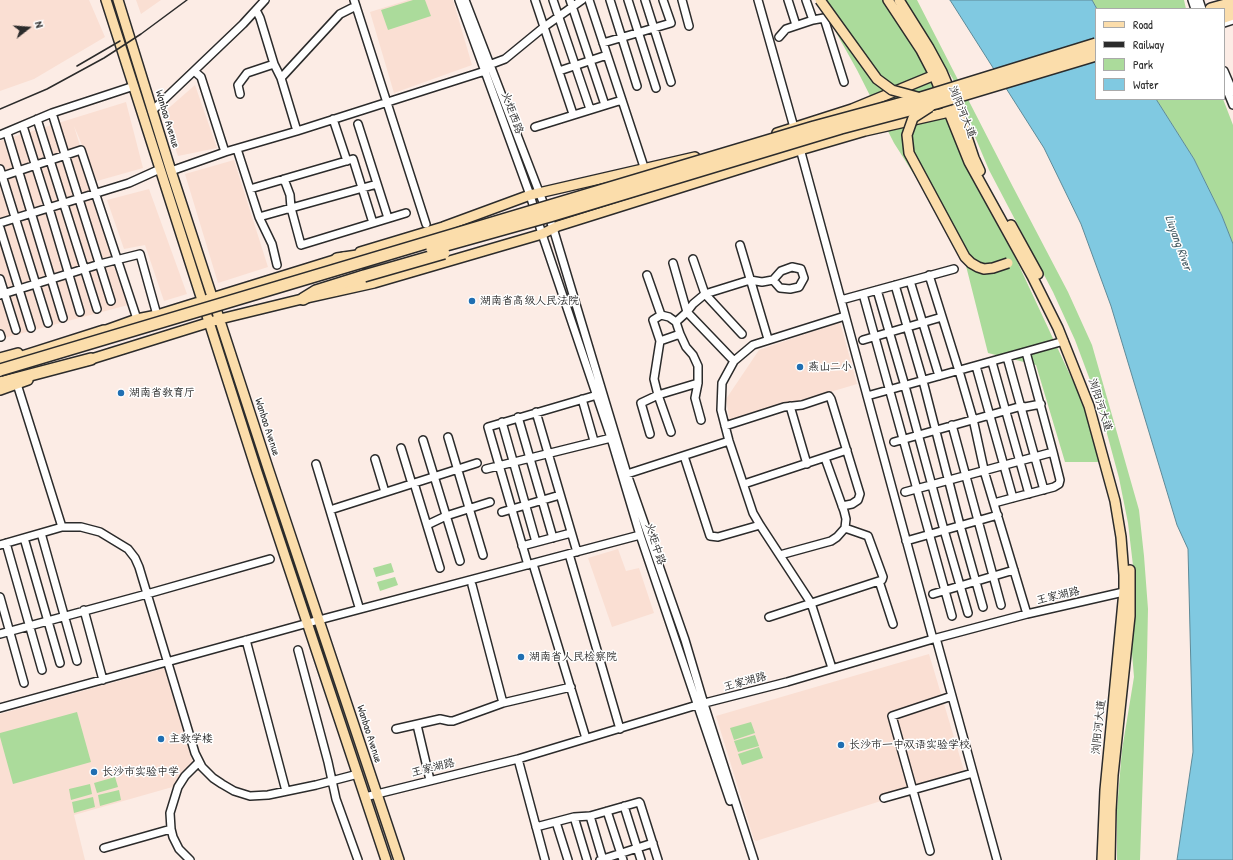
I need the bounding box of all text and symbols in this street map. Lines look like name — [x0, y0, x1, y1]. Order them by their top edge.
north arrow — [8, 8, 48, 48]
legend — [1095, 8, 1225, 100]
text: Road — [1133, 16, 1153, 33]
text: N — [32, 20, 47, 29]
text: Railway — [1133, 36, 1164, 53]
text: Park — [1133, 56, 1153, 73]
text: Water — [1133, 76, 1159, 93]
street label: 浏阳河大道 — [946, 84, 978, 140]
street label: Wanbao Avenue — [152, 88, 182, 150]
street label: 火炬西路 — [498, 90, 526, 136]
water label: Liuyang River — [1161, 213, 1195, 273]
place label: 湖南省高级人民法院 — [480, 294, 579, 308]
marker: 湖南省高级人民法院 — [467, 296, 477, 306]
place label: 燕山二小 — [808, 360, 852, 374]
marker: 燕山二小 — [795, 362, 805, 372]
street label: 浏阳河大道 — [1085, 377, 1115, 433]
place label: 湖南省教育厅 — [129, 386, 195, 400]
marker: 湖南省教育厅 — [116, 388, 126, 398]
street label: Wanbao Avenue — [251, 397, 283, 457]
street label: 火炬中路 — [642, 521, 668, 567]
street label: 王家湖路 — [1035, 585, 1081, 607]
place label: 湖南省人民检察院 — [529, 650, 617, 664]
marker: 湖南省人民检察院 — [516, 652, 526, 662]
street label: 王家湖路 — [722, 670, 768, 694]
street label: 浏阳河大道 — [1090, 699, 1108, 755]
street label: Wanbao Avenue — [353, 704, 385, 764]
place label: 主教学楼 — [169, 732, 213, 746]
marker: 主教学楼 — [156, 734, 166, 744]
place label: 长沙市一中双语实验学校 — [849, 738, 970, 752]
marker: 长沙市一中双语实验学校 — [836, 740, 846, 750]
street label: 王家湖路 — [410, 756, 456, 780]
place label: 长沙市实验中学 — [102, 765, 179, 779]
marker: 长沙市实验中学 — [89, 767, 99, 777]

